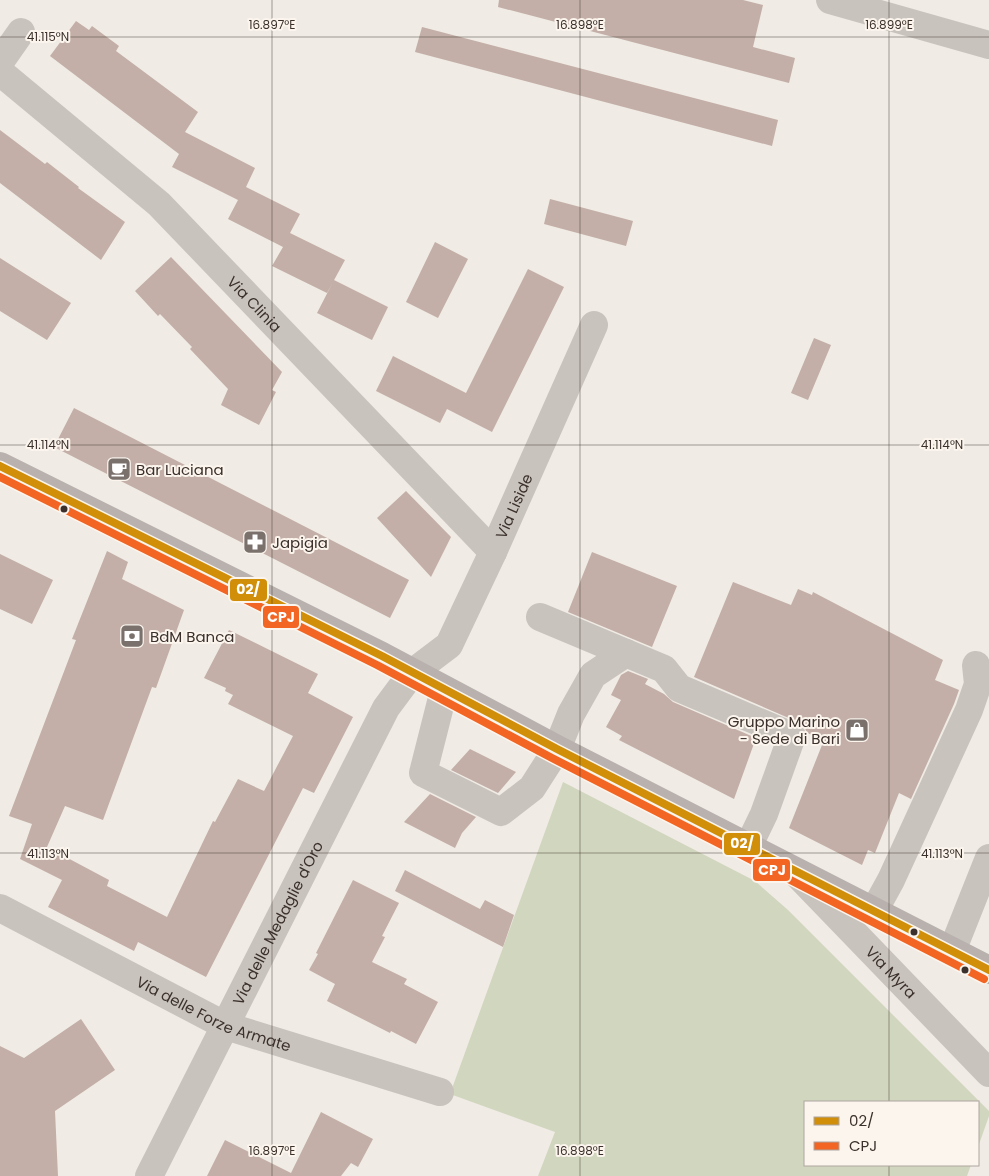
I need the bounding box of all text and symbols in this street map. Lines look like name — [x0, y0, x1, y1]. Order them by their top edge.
text: 16.897°E — [249, 16, 295, 33]
text: 16.898°E — [556, 16, 604, 33]
text: 16.899°E — [865, 16, 913, 33]
text: 41.115°N — [27, 28, 69, 45]
street label: Via Clinia — [223, 271, 287, 336]
text: 41.114°N — [27, 436, 69, 453]
text: 41.114°N — [921, 436, 963, 453]
cafe icon: Bar Luciana — [106, 456, 132, 482]
place label: Bar Luciana — [136, 459, 224, 480]
street label: Via Liside — [490, 470, 537, 542]
unlabelled marker — [59, 504, 69, 514]
pharmacy icon: Japigia — [242, 529, 268, 555]
place label: Japigia — [272, 532, 328, 553]
line badge: 02/ — [229, 578, 268, 602]
text: 02/ — [236, 579, 260, 599]
line badge: CPJ — [262, 605, 300, 629]
text: CPJ — [267, 607, 295, 627]
bank icon: BdM Banca — [119, 623, 145, 649]
place label: BdM Banca — [150, 626, 234, 647]
place label: Gruppo Marino - Sede di Bari — [728, 711, 840, 749]
shop icon: Gruppo Marino - Sede di Bari — [844, 717, 870, 743]
line badge: 02/ — [723, 832, 761, 856]
text: 02/ — [730, 833, 754, 853]
street label: Via delle Medaglie d'Oro — [227, 837, 328, 1008]
text: 41.113°N — [27, 845, 69, 862]
text: 41.113°N — [921, 845, 963, 862]
line badge: CPJ — [752, 858, 791, 882]
text: CPJ — [758, 860, 786, 880]
unlabelled marker — [909, 927, 919, 937]
street label: Via Myra — [861, 941, 922, 1003]
unlabelled marker — [960, 965, 970, 975]
street label: Via delle Forze Armate — [133, 971, 294, 1056]
legend — [804, 1101, 979, 1166]
text: 02/ — [849, 1110, 874, 1131]
text: CPJ — [849, 1135, 877, 1156]
text: 16.897°E — [249, 1142, 295, 1159]
text: 16.898°E — [556, 1142, 604, 1159]

